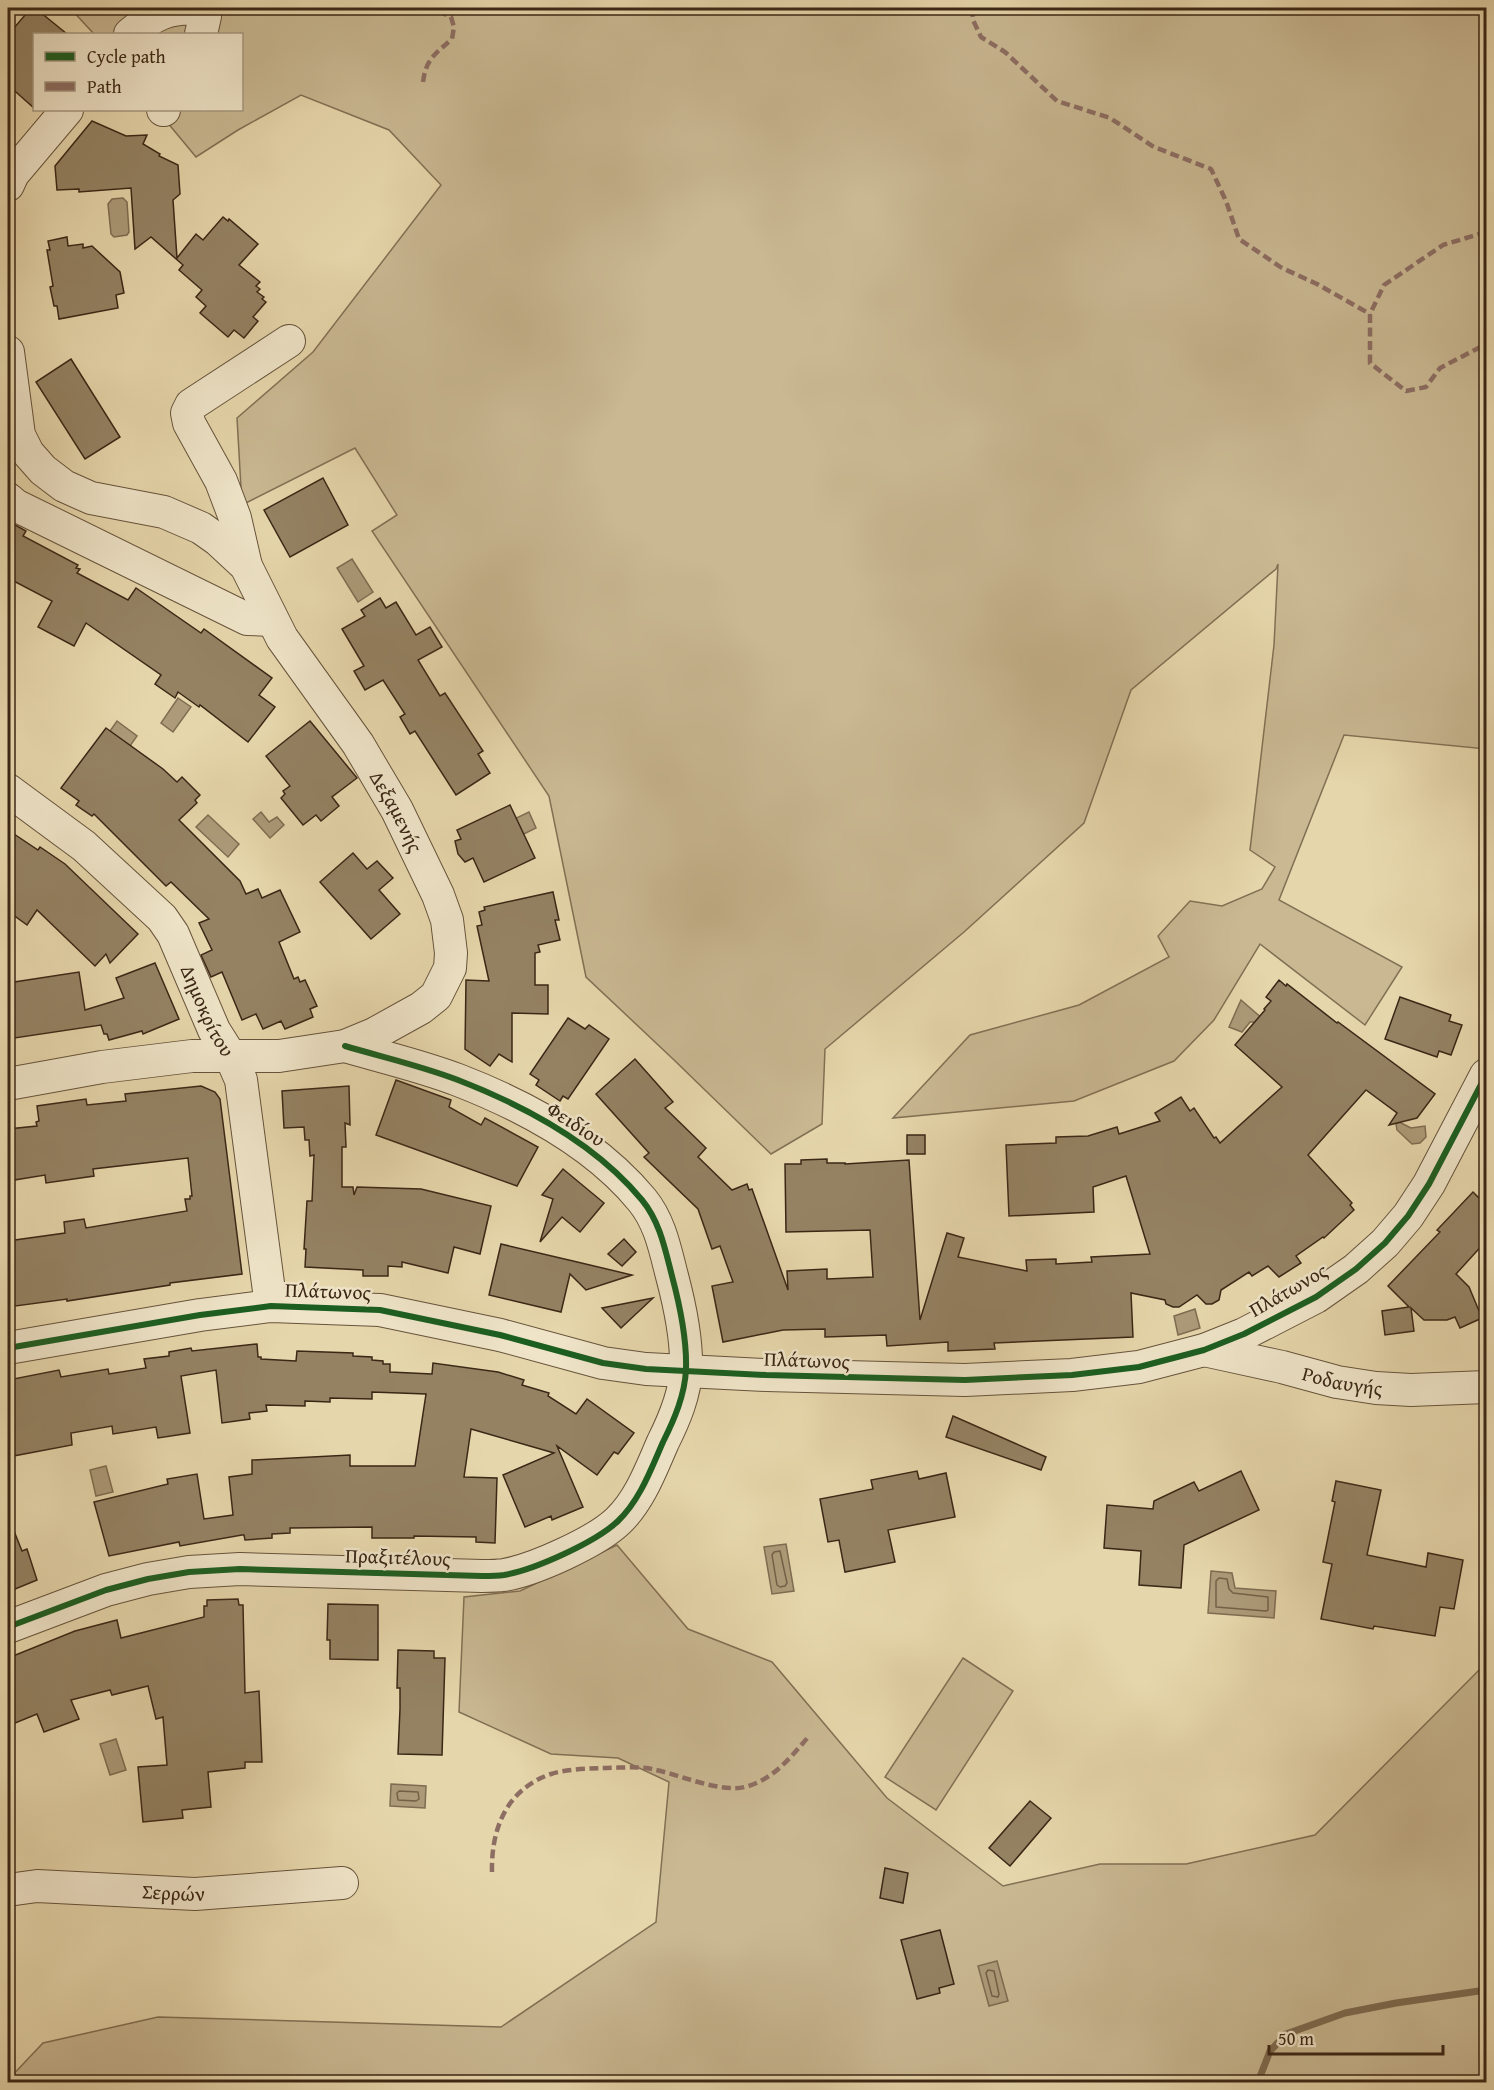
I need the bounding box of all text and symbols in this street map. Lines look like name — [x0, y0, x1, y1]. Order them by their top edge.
legend — [33, 33, 243, 111]
text: Cycle path — [87, 43, 166, 70]
text: Path — [87, 73, 122, 100]
street label: Δεξαμενής — [363, 765, 431, 858]
street label: Δημοκρίτου — [174, 960, 242, 1062]
street label: Φειδίου — [541, 1094, 611, 1153]
street label: Πλάτωνος — [1243, 1255, 1333, 1324]
street label: Πλάτωνος — [284, 1275, 372, 1307]
street label: Πλάτωνος — [763, 1344, 851, 1376]
street label: Ροδαυγής — [1299, 1358, 1384, 1402]
street label: Πραξιτέλους — [345, 1540, 452, 1573]
street label: Σερρών — [141, 1876, 206, 1908]
scale bar — [1269, 2018, 1443, 2056]
text: 50 m — [1278, 2025, 1314, 2052]

